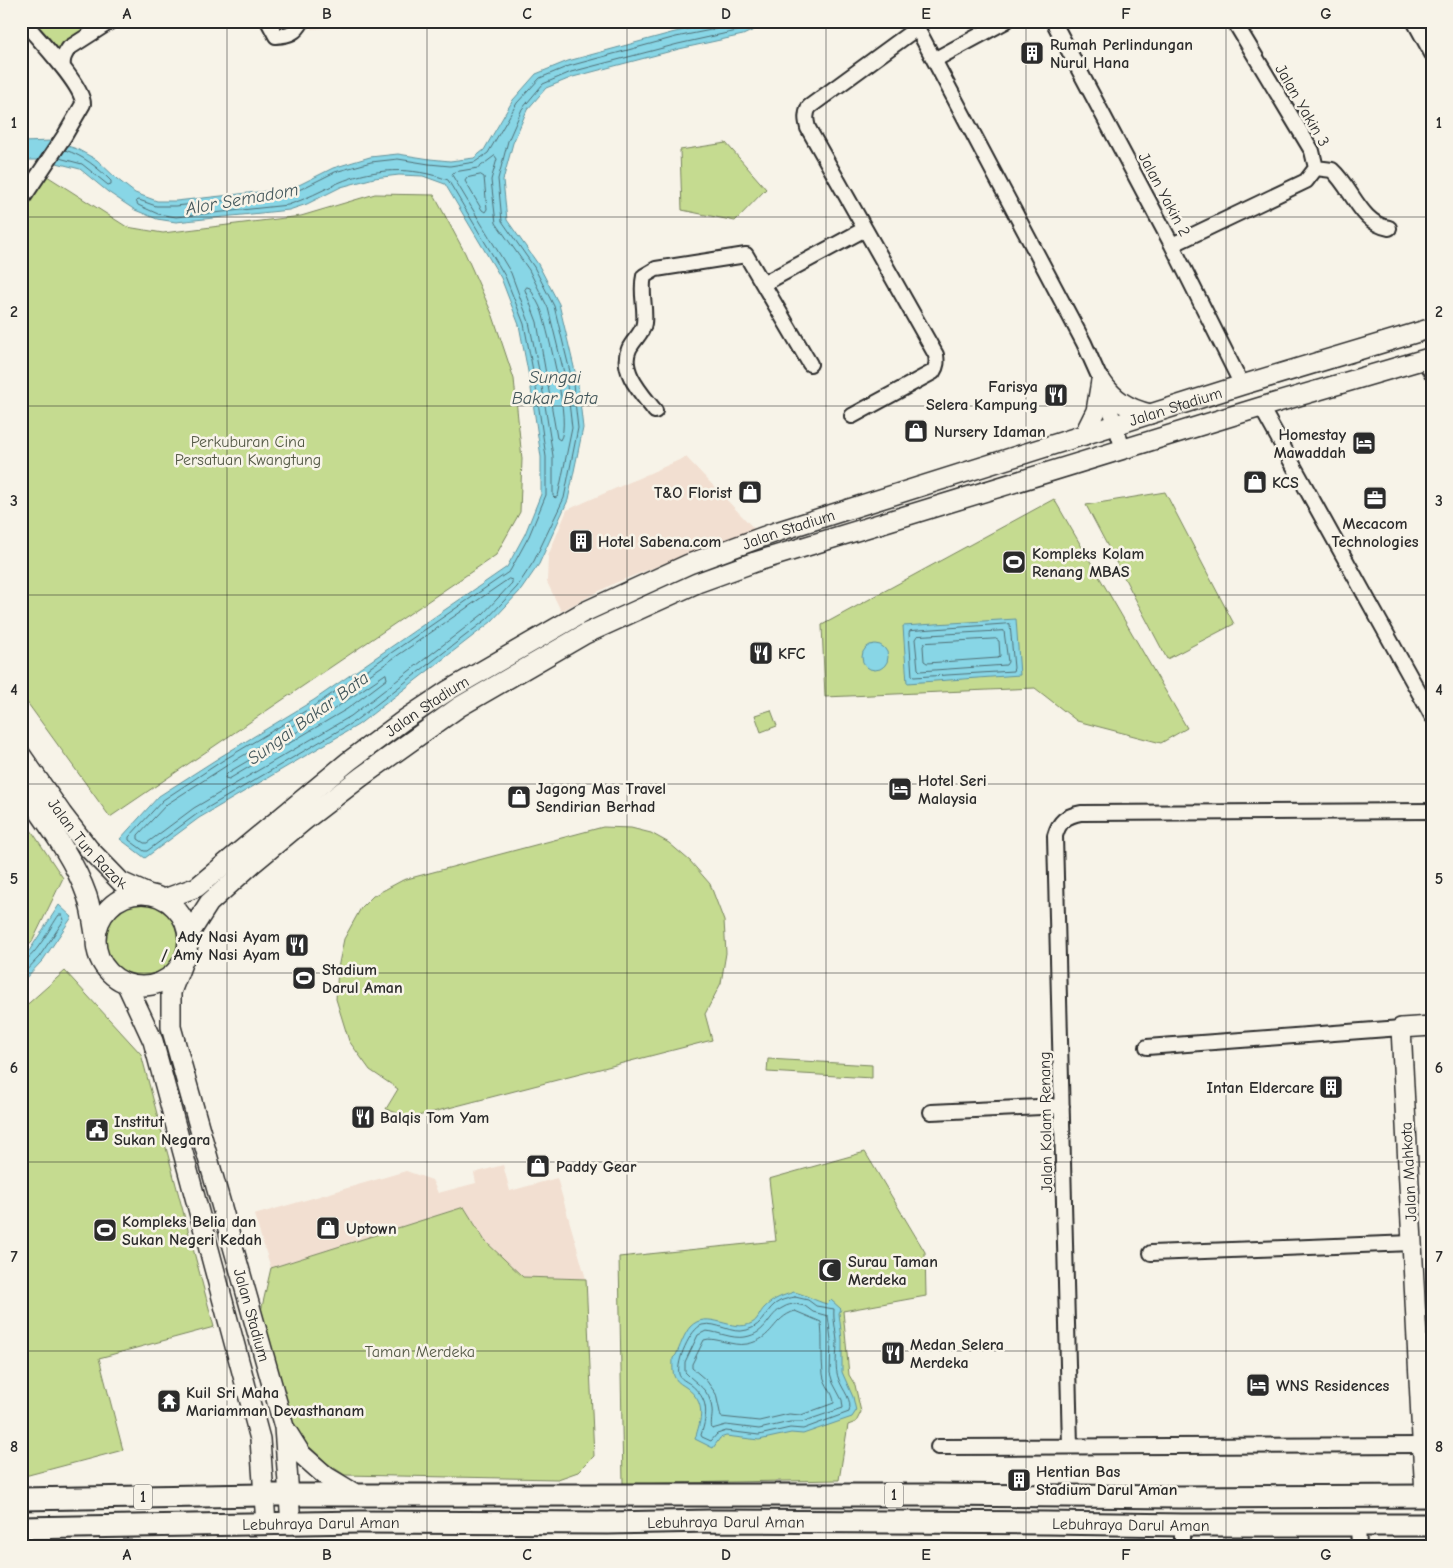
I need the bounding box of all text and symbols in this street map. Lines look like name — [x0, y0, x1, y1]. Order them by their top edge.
text: A — [123, 5, 132, 23]
text: B — [322, 5, 332, 23]
text: C — [522, 5, 532, 23]
text: D — [721, 5, 731, 23]
text: E — [921, 5, 931, 23]
text: F — [1121, 5, 1131, 23]
text: G — [1320, 5, 1332, 23]
place label: Rumah Perlindungan Nurul Hana — [1050, 36, 1193, 72]
building icon: Rumah Perlindungan Nurul Hana — [1019, 40, 1045, 66]
street label: Jalan Yakin 3 — [1271, 61, 1333, 150]
text: 1 — [11, 114, 17, 132]
text: 1 — [1436, 114, 1442, 132]
street label: Jalan Yakin 2 — [1135, 150, 1194, 239]
water label: Alor Semadom — [183, 179, 300, 220]
text: 2 — [10, 303, 18, 321]
text: 2 — [1435, 303, 1443, 321]
water label: Sungai Bakar Bata — [512, 367, 598, 409]
place label: Farisya Selera Kampung — [926, 378, 1038, 414]
restaurant icon: Farisya Selera Kampung — [1043, 382, 1069, 408]
street label: Jalan Stadium — [1127, 384, 1224, 430]
shop icon: Nursery Idaman — [903, 418, 929, 444]
place label: Nursery Idaman — [934, 423, 1046, 441]
place label: Homestay Mawaddah — [1274, 426, 1347, 462]
hotel icon: Homestay Mawaddah — [1351, 430, 1377, 456]
park label: Perkuburan Cina Persatuan Kwangtung — [175, 433, 321, 469]
shop icon: KCS — [1242, 469, 1268, 495]
place label: KCS — [1272, 474, 1299, 492]
shop icon: T&O Florist — [737, 479, 763, 505]
place label: T&O Florist — [654, 484, 733, 502]
office icon: Mecacom Technologies — [1362, 485, 1388, 511]
text: 3 — [10, 492, 18, 510]
text: 3 — [1435, 492, 1443, 510]
street label: Jalan Stadium — [740, 506, 837, 554]
place label: Mecacom Technologies — [1331, 515, 1419, 551]
building icon: Hotel Sabena.com — [568, 528, 594, 554]
place label: Hotel Sabena.com — [598, 533, 721, 551]
place label: Kompleks Kolam Renang MBAS — [1032, 545, 1144, 581]
sports icon: Kompleks Kolam Renang MBAS — [1001, 549, 1027, 575]
restaurant icon: KFC — [748, 640, 774, 666]
place label: KFC — [778, 645, 806, 663]
water label: Sungai Bakar Bata — [244, 667, 373, 769]
street label: Jalan Stadium — [382, 673, 472, 741]
text: 4 — [10, 681, 18, 699]
text: 4 — [1435, 681, 1443, 699]
place label: Hotel Seri Malaysia — [918, 772, 987, 808]
hotel icon: Hotel Seri Malaysia — [887, 776, 913, 802]
place label: Jagong Mas Travel Sendirian Berhad — [536, 780, 666, 816]
shop icon: Jagong Mas Travel Sendirian Berhad — [506, 784, 532, 810]
street label: Jalan Tun Razak — [44, 795, 129, 893]
text: 5 — [10, 870, 18, 888]
text: 5 — [1435, 870, 1443, 888]
place label: Ady Nasi Ayam / Amy Nasi Ayam — [161, 928, 280, 964]
restaurant icon: Ady Nasi Ayam / Amy Nasi Ayam — [284, 932, 310, 958]
place label: Stadium Darul Aman — [322, 961, 403, 997]
sports icon: Stadium Darul Aman — [291, 965, 317, 991]
street label: Jalan Kolam Renang — [1036, 1051, 1056, 1193]
text: 6 — [10, 1059, 18, 1077]
text: 6 — [1435, 1059, 1443, 1077]
building icon: Intan Eldercare — [1318, 1074, 1344, 1100]
place label: Intan Eldercare — [1207, 1079, 1314, 1097]
restaurant icon: Balqis Tom Yam — [350, 1104, 376, 1130]
place label: Balqis Tom Yam — [380, 1109, 489, 1127]
place label: Institut Sukan Negara — [114, 1113, 210, 1149]
public building icon: Institut Sukan Negara — [84, 1117, 110, 1143]
street label: Jalan Mahkota — [1397, 1122, 1421, 1222]
shop icon: Paddy Gear — [525, 1153, 551, 1179]
place label: Paddy Gear — [556, 1158, 637, 1176]
place label: Kompleks Belia dan Sukan Negeri Kedah — [122, 1213, 262, 1249]
shop icon: Uptown — [315, 1215, 341, 1241]
sports icon: Kompleks Belia dan Sukan Negeri Kedah — [92, 1217, 118, 1243]
place label: Uptown — [346, 1220, 397, 1238]
text: 7 — [10, 1248, 18, 1266]
text: 7 — [1435, 1248, 1443, 1266]
place label: Surau Taman Merdeka — [848, 1253, 938, 1289]
mosque icon: Surau Taman Merdeka — [817, 1257, 843, 1283]
street label: Jalan Stadium — [230, 1266, 273, 1364]
place label: Medan Selera Merdeka — [910, 1336, 1004, 1372]
restaurant icon: Medan Selera Merdeka — [880, 1340, 906, 1366]
park label: Taman Merdeka — [365, 1343, 475, 1361]
hotel icon: WNS Residences — [1245, 1372, 1271, 1398]
place label: WNS Residences — [1276, 1377, 1390, 1395]
place label: Kuil Sri Maha Mariamman Devasthanam — [186, 1384, 364, 1420]
temple icon: Kuil Sri Maha Mariamman Devasthanam — [156, 1388, 182, 1414]
text: 8 — [10, 1438, 18, 1456]
text: 8 — [1435, 1438, 1443, 1456]
place label: Hentian Bas Stadium Darul Aman — [1036, 1463, 1177, 1499]
building icon: Hentian Bas Stadium Darul Aman — [1006, 1467, 1032, 1493]
road number: 1 — [885, 1482, 903, 1508]
road number: 1 — [134, 1484, 152, 1510]
street label: Lebuhraya Darul Aman — [647, 1513, 805, 1532]
street label: Lebuhraya Darul Aman — [242, 1514, 400, 1534]
street label: Lebuhraya Darul Aman — [1052, 1515, 1210, 1535]
text: A — [123, 1546, 132, 1564]
text: B — [322, 1546, 332, 1564]
text: C — [522, 1546, 532, 1564]
text: D — [721, 1546, 731, 1564]
text: E — [921, 1546, 931, 1564]
text: F — [1121, 1546, 1131, 1564]
text: G — [1320, 1546, 1332, 1564]

